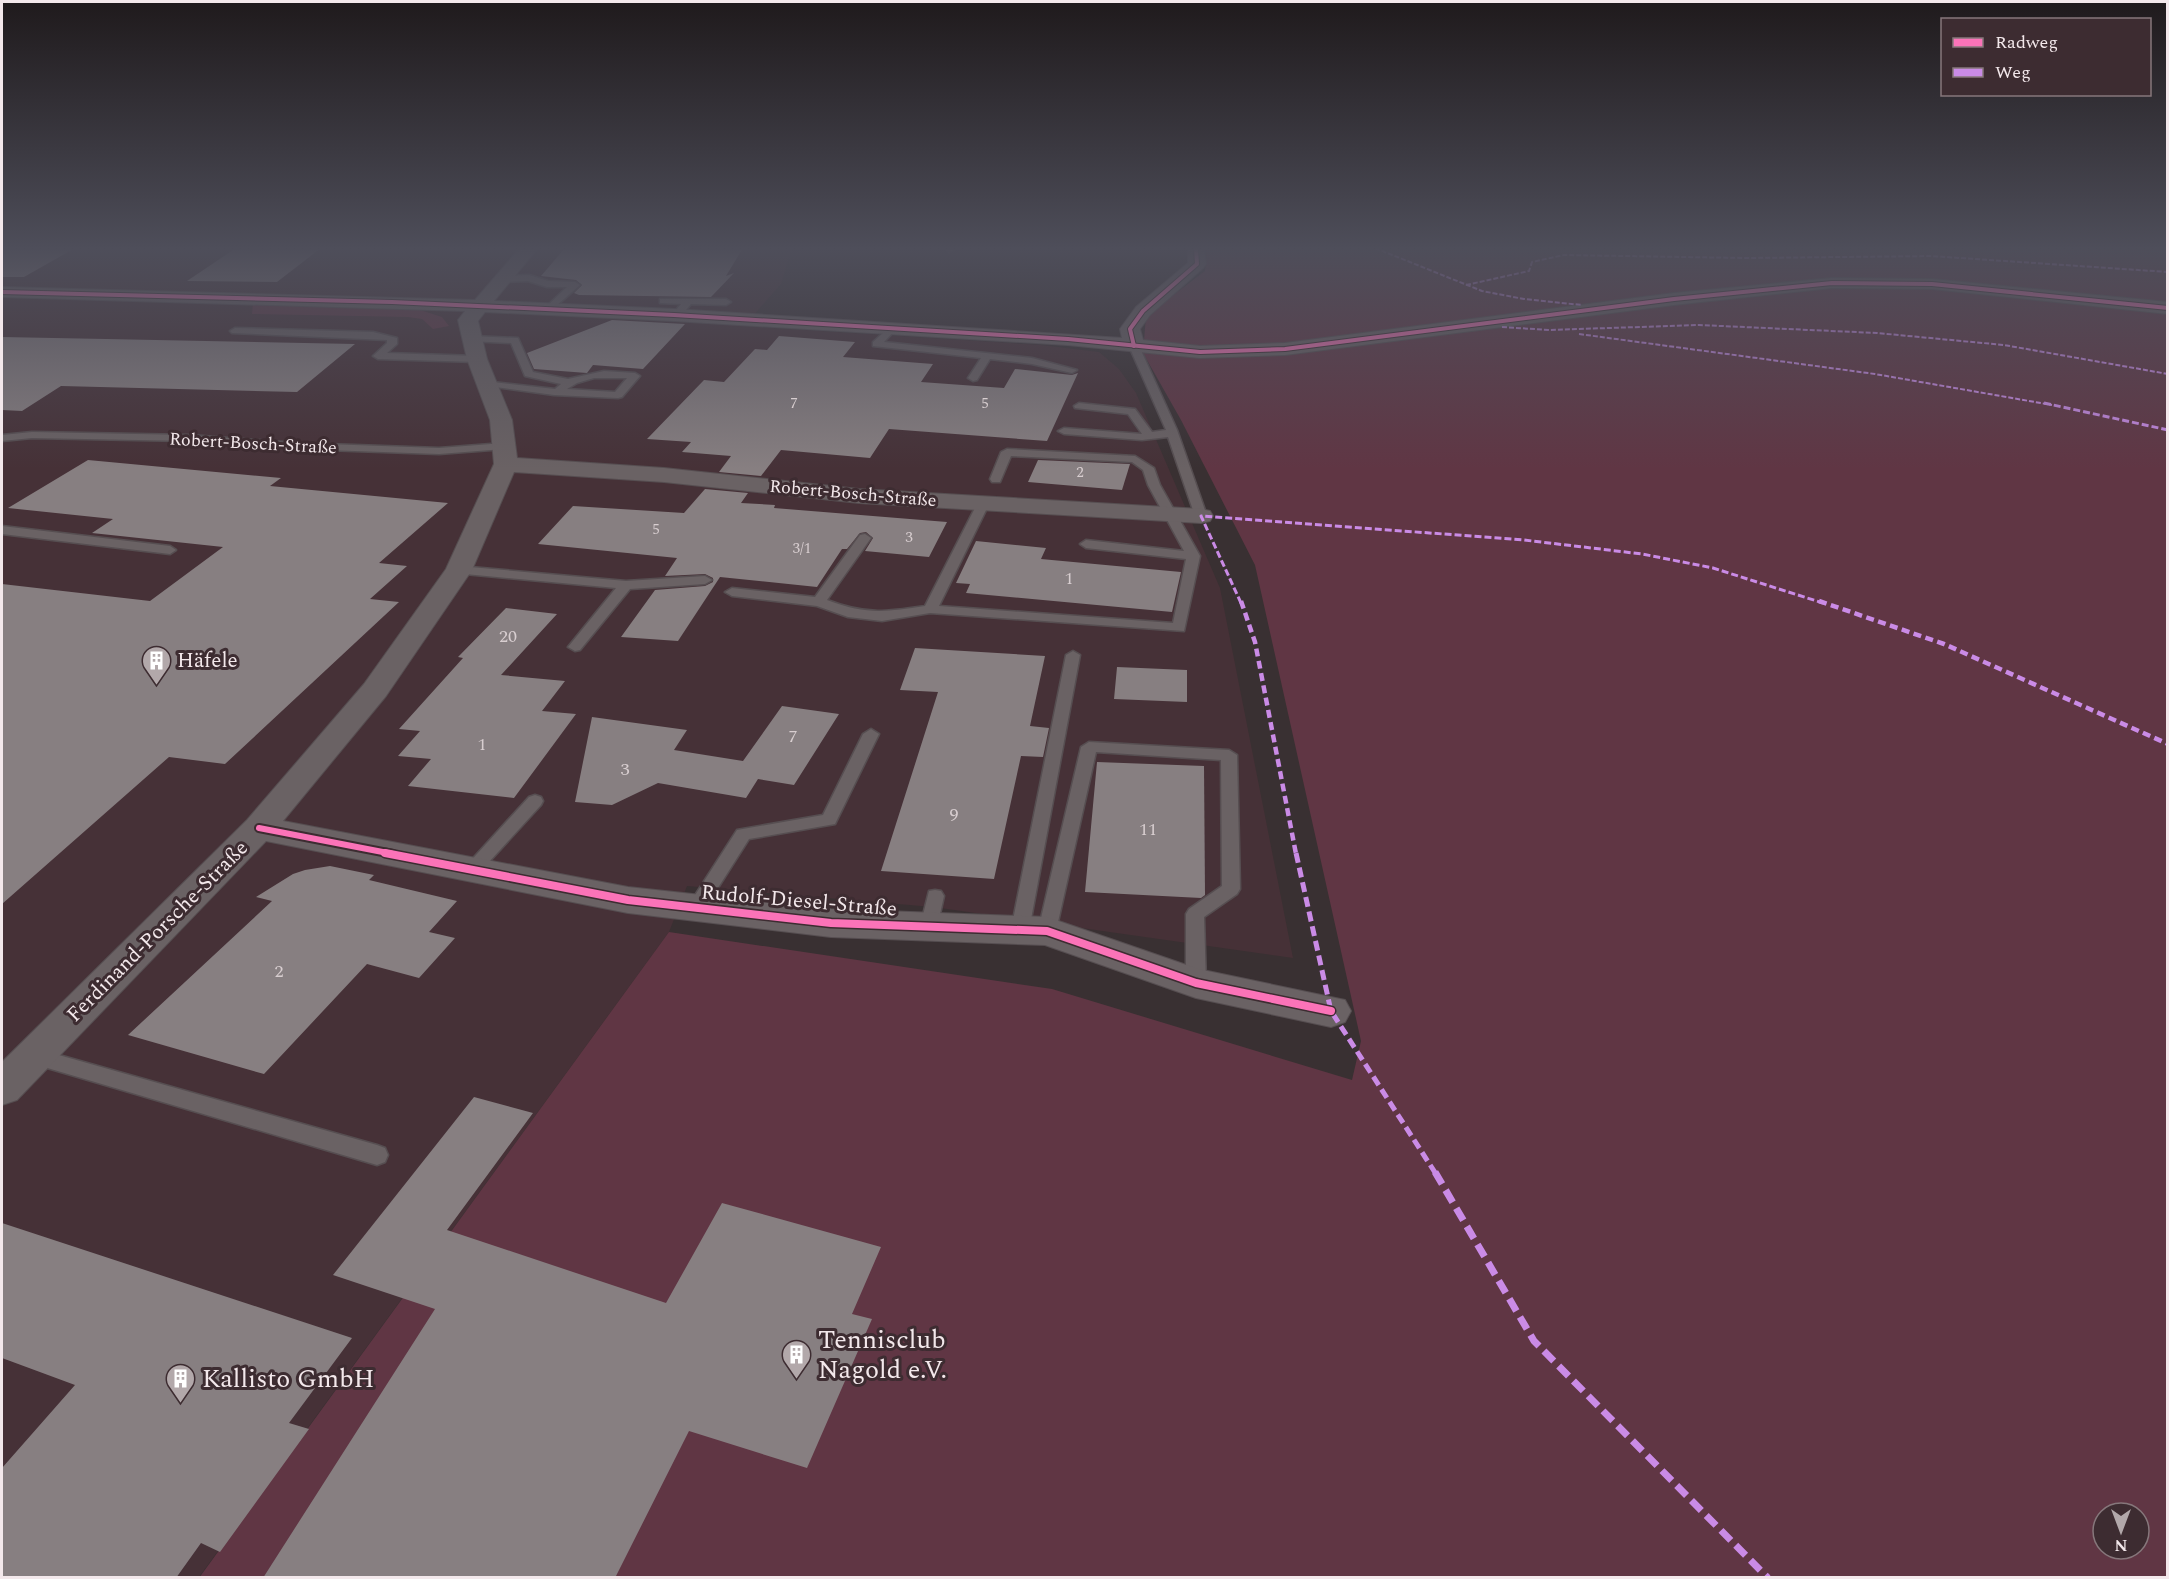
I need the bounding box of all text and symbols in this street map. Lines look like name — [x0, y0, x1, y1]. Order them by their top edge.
legend — [1941, 18, 2151, 96]
text: Radweg — [1995, 29, 2058, 56]
text: Weg — [1995, 59, 2031, 86]
house number: 7 — [790, 392, 798, 415]
house number: 5 — [981, 392, 989, 415]
street label: Robert-Bosch-Straße — [169, 426, 337, 461]
house number: 2 — [1076, 461, 1084, 484]
street label: Robert-Bosch-Straße — [768, 473, 938, 514]
house number: 5 — [652, 518, 660, 541]
house number: 3 — [905, 526, 913, 549]
house number: 3/1 — [793, 537, 811, 560]
house number: 1 — [1065, 565, 1074, 592]
house number: 20 — [499, 623, 517, 650]
building icon: Häfele — [140, 644, 172, 686]
place label: Häfele — [177, 645, 238, 677]
house number: 7 — [789, 723, 798, 750]
house number: 1 — [478, 731, 487, 758]
house number: 3 — [621, 756, 630, 783]
house number: 9 — [950, 801, 959, 828]
house number: 11 — [1139, 816, 1157, 843]
street label: Ferdinand-Porsche-Straße — [59, 833, 256, 1030]
street label: Rudolf-Diesel-Straße — [700, 876, 898, 925]
house number: 2 — [275, 958, 284, 985]
place label: Tennisclub Nagold e.V. — [818, 1320, 947, 1390]
building icon: Tennisclub Nagold e.V. — [781, 1338, 813, 1380]
place label: Kallisto GmbH — [202, 1359, 375, 1399]
building icon: Kallisto GmbH — [165, 1362, 197, 1404]
north arrow — [2091, 1501, 2151, 1561]
text: N — [2114, 1533, 2128, 1557]

